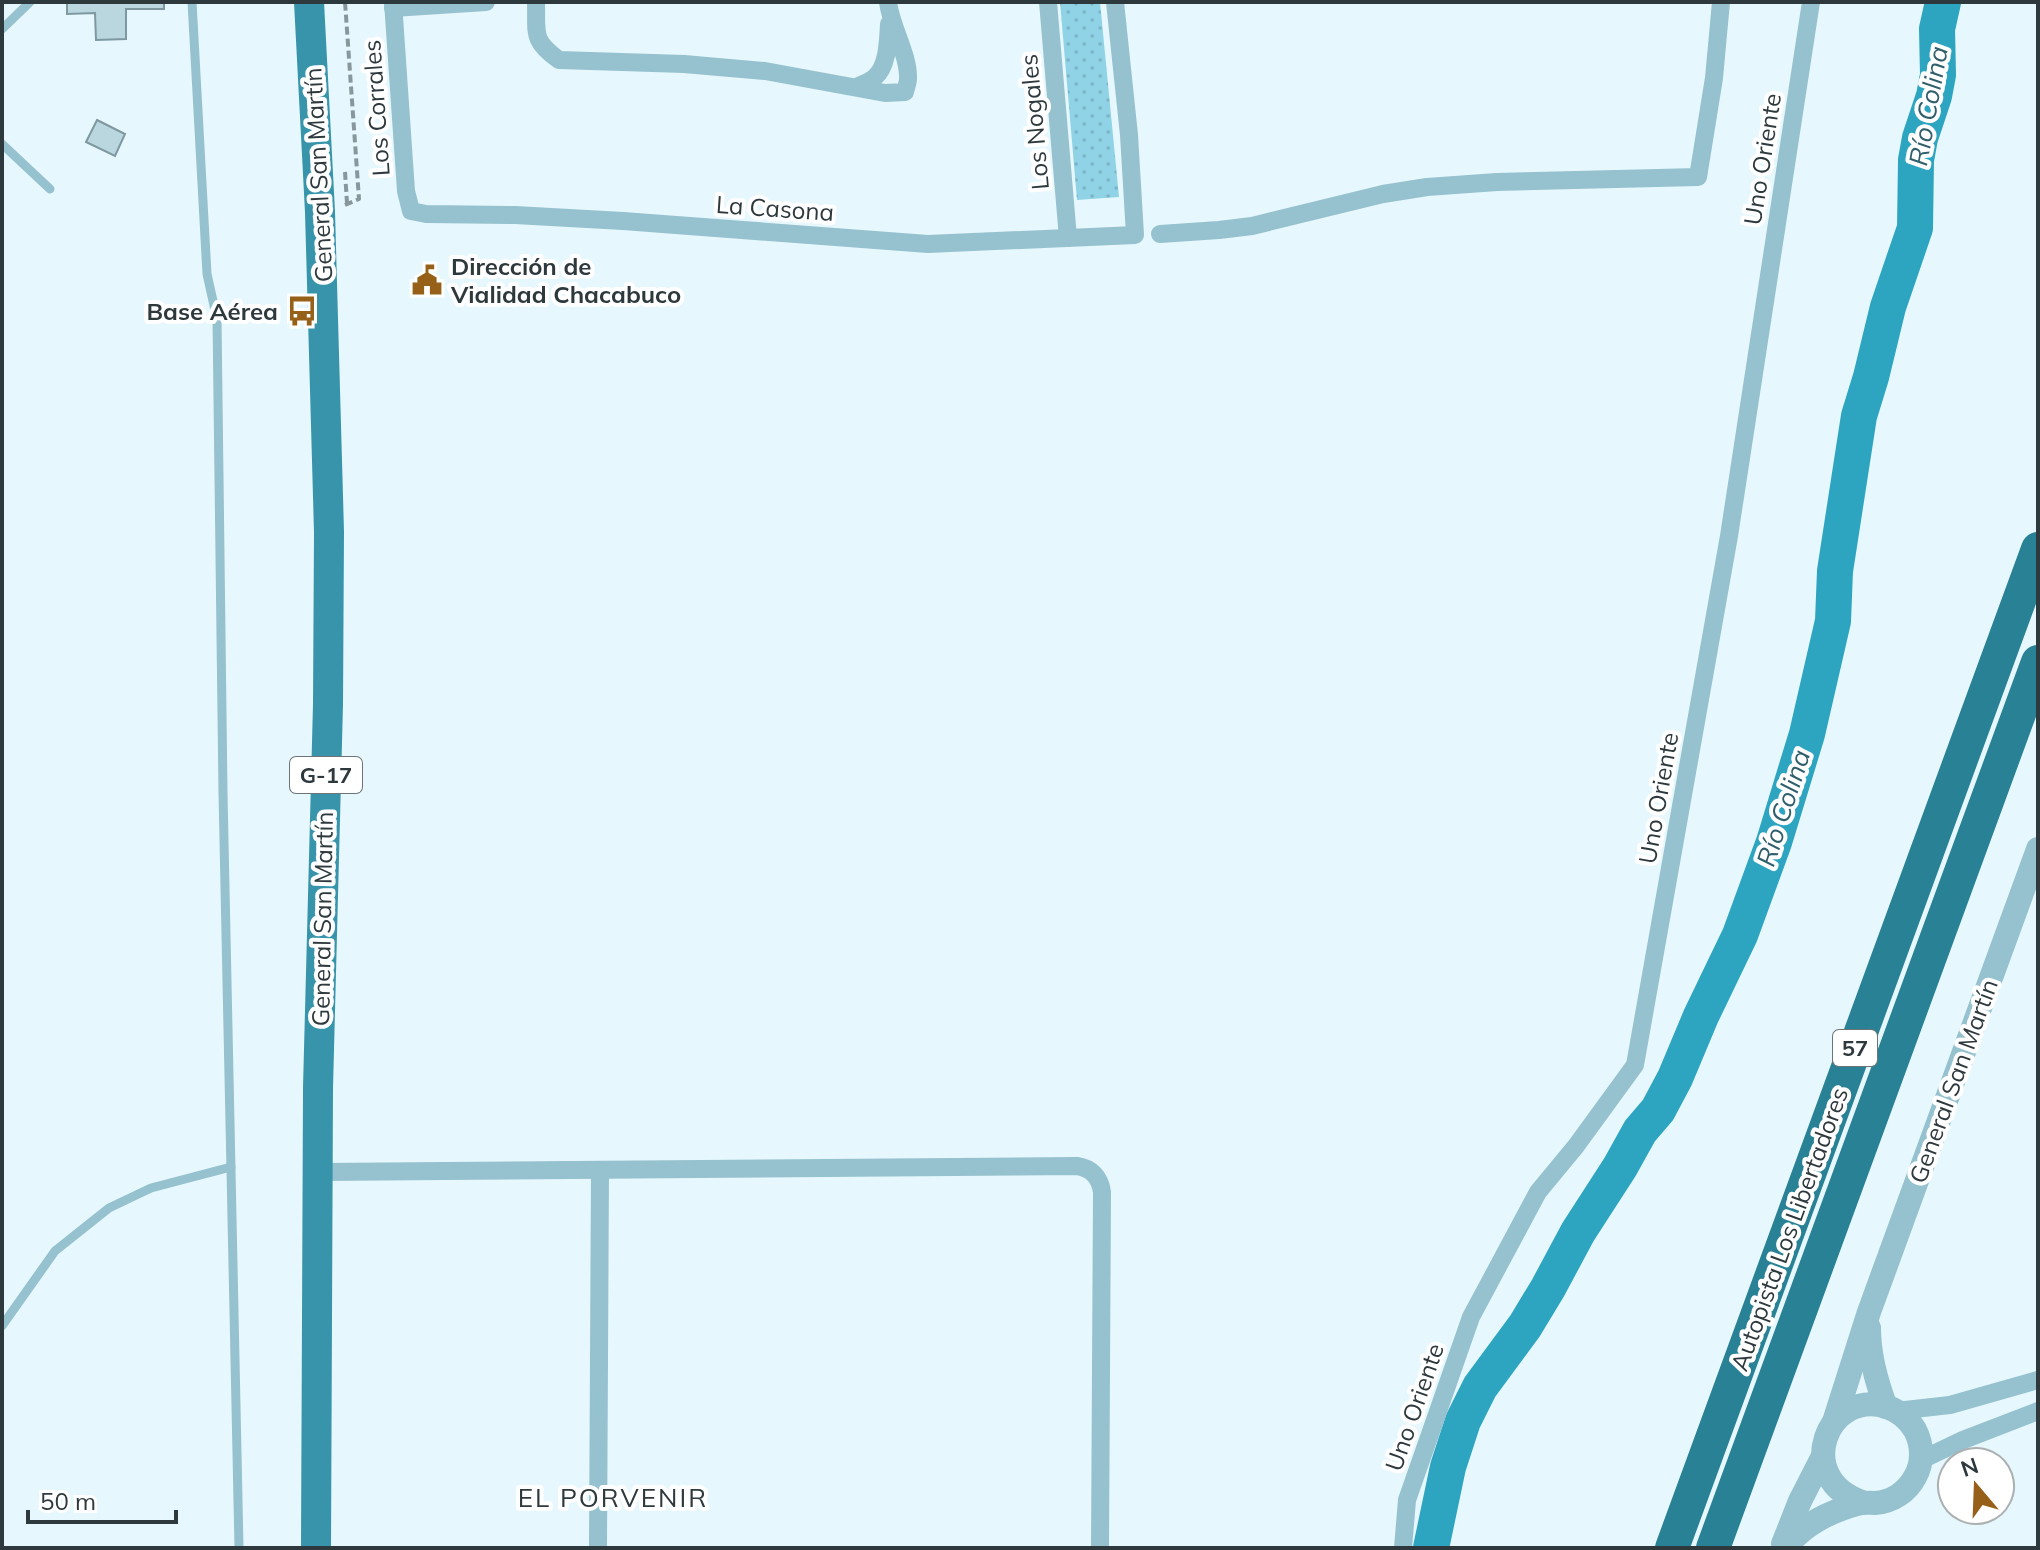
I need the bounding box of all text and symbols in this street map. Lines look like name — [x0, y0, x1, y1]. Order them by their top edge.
street label: Los Corrales — [356, 39, 396, 177]
water label: Río Colina — [1901, 44, 1955, 168]
street label: Los Nogales — [1013, 53, 1055, 191]
street label: General San Martín — [297, 67, 339, 283]
street label: Uno Oriente — [1737, 91, 1787, 227]
street label: La Casona — [715, 189, 835, 227]
place label: Dirección de Vialidad Chacabuco — [450, 251, 681, 309]
public building icon: Dirección de Vialidad Chacabuco — [410, 263, 444, 297]
bus stop icon: Base Aérea — [285, 294, 319, 328]
place label: Base Aérea — [147, 296, 278, 326]
street label: Uno Oriente — [1632, 730, 1684, 866]
water label: Río Colina — [1749, 745, 1817, 871]
road number: G-17 — [290, 757, 362, 793]
street label: General San Martín — [305, 811, 339, 1027]
street label: General San Martín — [1902, 975, 2004, 1187]
road number: 57 — [1833, 1030, 1877, 1066]
street label: Autopista Los Libertadores — [1724, 1083, 1854, 1375]
street label: Uno Oriente — [1378, 1339, 1450, 1475]
north arrow — [1936, 1446, 2016, 1526]
text: N — [1957, 1451, 1982, 1483]
scale bar — [28, 1474, 176, 1524]
district label: EL PORVENIR — [518, 1481, 708, 1514]
text: 50 m — [40, 1486, 96, 1516]

